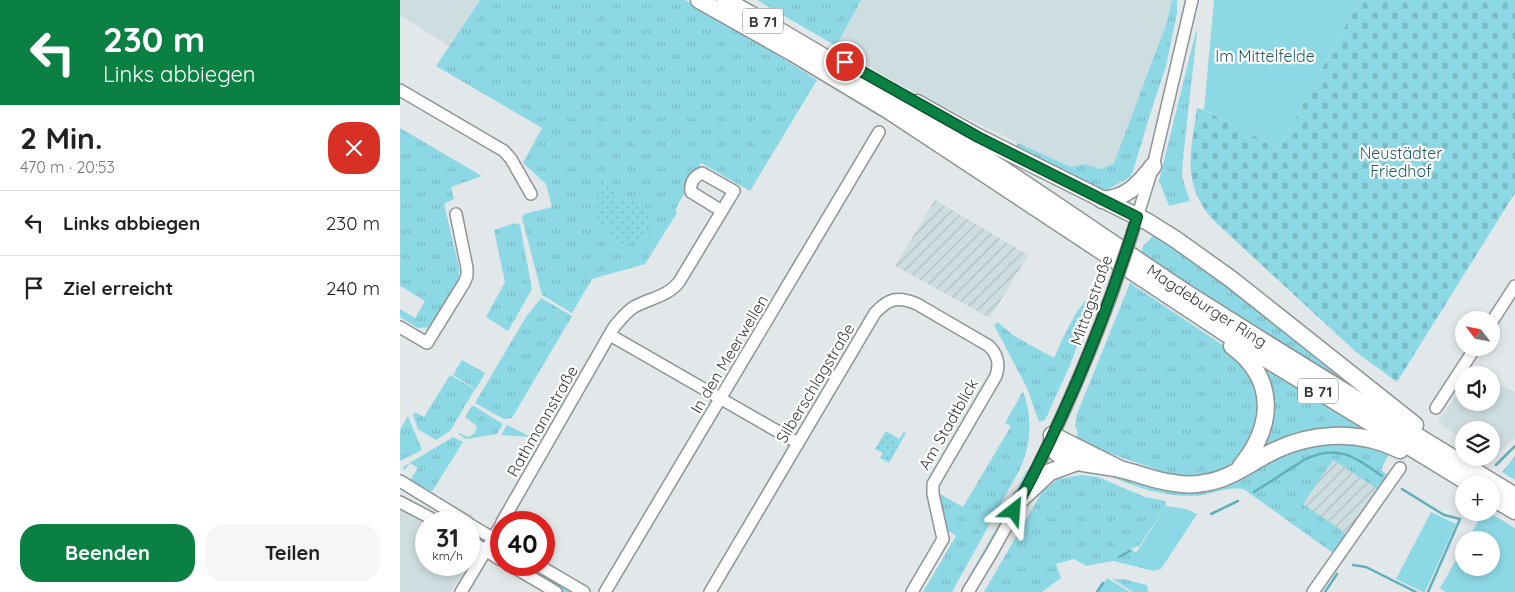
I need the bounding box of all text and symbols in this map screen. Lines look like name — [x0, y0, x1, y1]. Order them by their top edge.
road number: B 71 — [743, 8, 783, 34]
text: 230 m — [103, 17, 205, 61]
icon: left — [20, 20, 85, 85]
pin — [824, 41, 866, 83]
park label: Im Mittelfelde — [1215, 46, 1315, 66]
icon: arrive — [831, 48, 859, 76]
text: Links abbiegen — [103, 60, 256, 88]
text: 2 Min. — [20, 119, 102, 157]
button: close — [328, 122, 380, 174]
park label: Neustädter Friedhof — [1360, 143, 1442, 181]
text: 470 m · 20:53 — [20, 157, 115, 177]
icon: left — [20, 209, 48, 237]
text: Links abbiegen — [63, 211, 200, 235]
text: 230 m — [326, 211, 380, 235]
street label: Mittagstraße — [1065, 252, 1117, 348]
street label: Magdeburger Ring — [1143, 260, 1271, 351]
icon: arrive — [20, 274, 48, 302]
text: Ziel erreicht — [63, 276, 173, 300]
text: 240 m — [326, 276, 380, 300]
street label: In den Meerwellen — [686, 291, 772, 417]
north arrow — [1455, 311, 1500, 356]
map controls — [1455, 311, 1500, 576]
street label: Silberschlagstraße — [771, 319, 859, 447]
street label: Rathmannstraße — [502, 362, 582, 480]
button: sound — [1455, 366, 1500, 411]
street label: Am Stadtblick — [914, 375, 982, 473]
road number: B 71 — [1298, 378, 1338, 404]
button: layers — [1455, 421, 1500, 466]
button: + — [1455, 476, 1500, 521]
position arrow — [987, 484, 1039, 536]
speed limit sign: 40 — [490, 511, 555, 576]
text: 31 — [436, 522, 459, 553]
button: Beenden — [20, 524, 195, 582]
button: Teilen — [205, 524, 380, 582]
button: − — [1455, 531, 1500, 576]
text: km/h — [432, 548, 463, 563]

